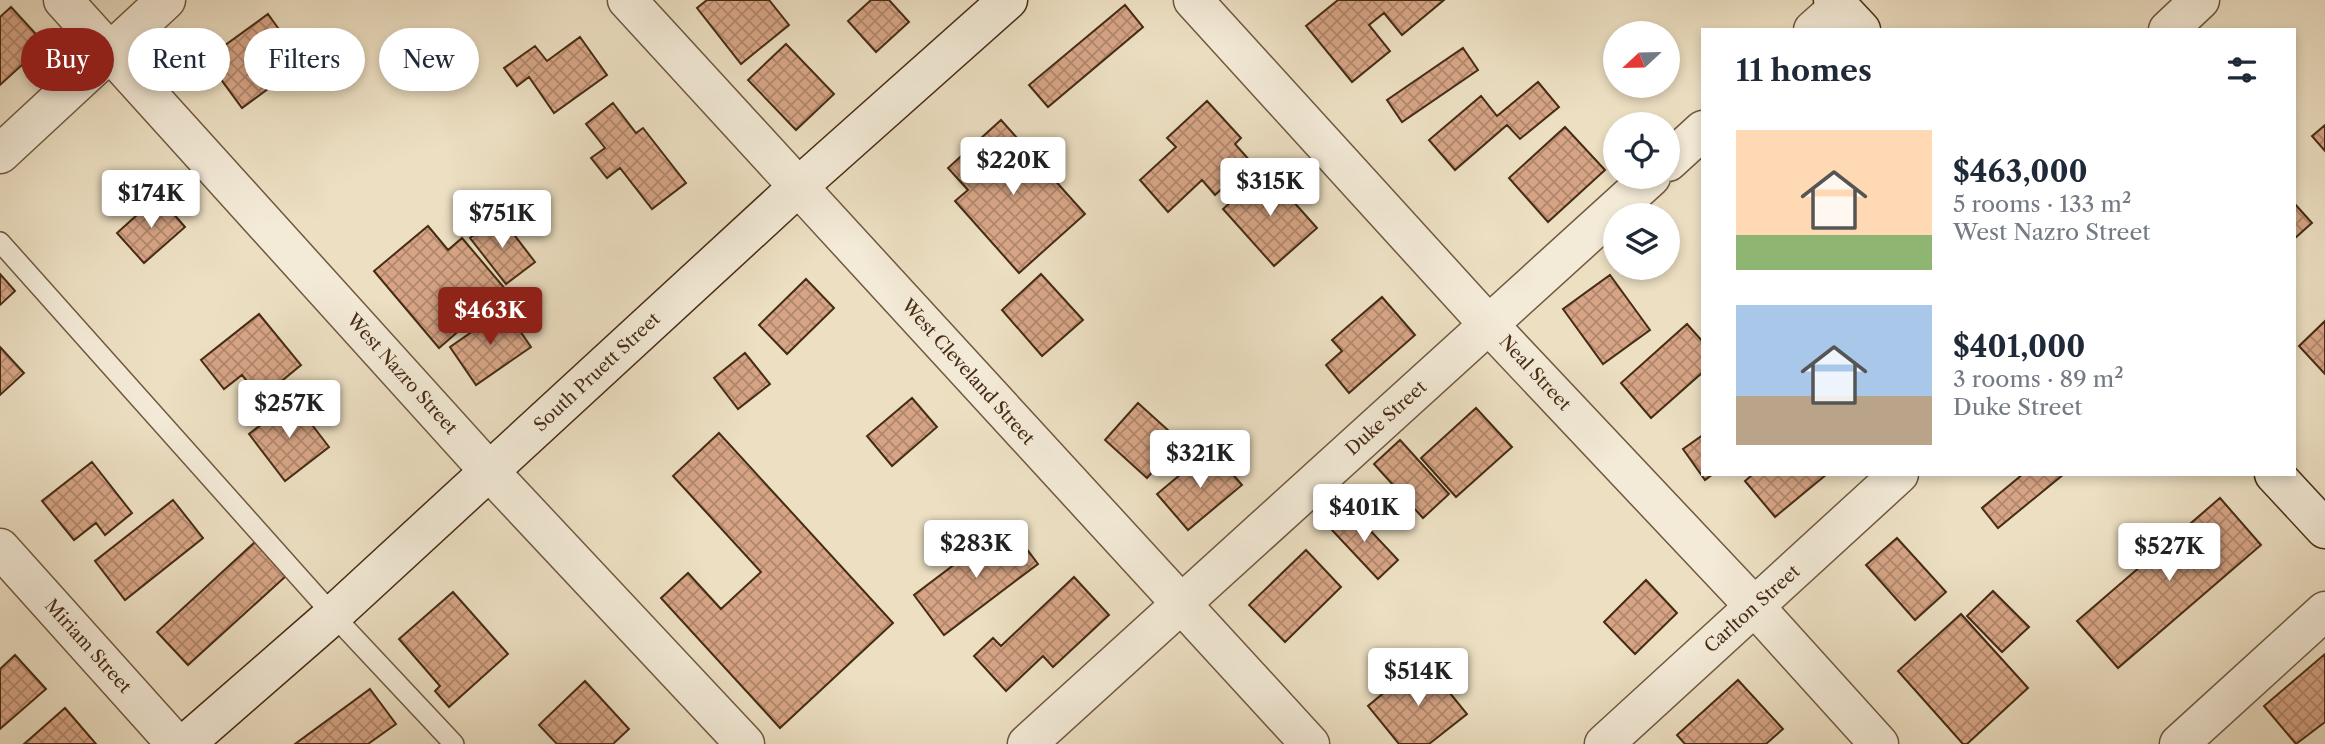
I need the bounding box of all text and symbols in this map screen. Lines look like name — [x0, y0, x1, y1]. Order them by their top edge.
north arrow — [1603, 21, 1680, 98]
map controls — [1603, 21, 1680, 280]
chip: Buy — [21, 28, 114, 91]
chip: Rent — [128, 28, 230, 91]
chip: Filters — [244, 28, 365, 91]
chip: New — [379, 28, 479, 91]
icon: filters — [2223, 51, 2261, 89]
text: 11 homes — [1736, 52, 1872, 89]
button: locate — [1603, 112, 1680, 189]
pin: $220K — [964, 138, 1062, 197]
text: $220K — [976, 146, 1050, 174]
text: $463,000 — [1953, 153, 2088, 190]
pin: $315K — [1221, 158, 1319, 218]
icon: home — [1792, 158, 1876, 242]
text: $315K — [1236, 167, 1304, 195]
pin: $174K — [102, 170, 200, 230]
text: $174K — [118, 179, 184, 207]
pin: $751K — [453, 190, 551, 250]
text: 5 rooms · 133 m² — [1953, 190, 2131, 218]
text: $751K — [469, 199, 535, 227]
button: layers — [1603, 203, 1680, 280]
text: West Nazro Street — [1953, 218, 2150, 246]
pin: $463K — [441, 288, 539, 347]
street label: West Cleveland Street — [896, 294, 1040, 450]
text: $463K — [454, 296, 526, 324]
street label: South Pruett Street — [529, 307, 665, 436]
street label: West Nazro Street — [341, 308, 462, 439]
text: $401,000 — [1953, 328, 2085, 365]
street label: Neal Street — [1495, 331, 1576, 416]
icon: home — [1792, 333, 1876, 417]
text: 3 rooms · 89 m² — [1953, 365, 2124, 393]
street label: Duke Street — [1341, 376, 1431, 460]
pin: $257K — [240, 380, 338, 440]
text: $257K — [254, 389, 324, 417]
text: Duke Street — [1953, 393, 2082, 421]
pin: $321K — [1151, 430, 1249, 490]
text: $321K — [1166, 439, 1234, 467]
pin: $401K — [1315, 484, 1413, 544]
text: $401K — [1329, 493, 1399, 521]
pin: $283K — [927, 520, 1025, 580]
pin: $527K — [2120, 524, 2218, 583]
text: $283K — [940, 529, 1012, 557]
text: $527K — [2134, 532, 2204, 560]
street label: Carlton Street — [1700, 560, 1805, 658]
street label: Miriam Street — [40, 595, 136, 698]
pin: $514K — [1369, 648, 1467, 708]
text: $514K — [1384, 657, 1452, 685]

